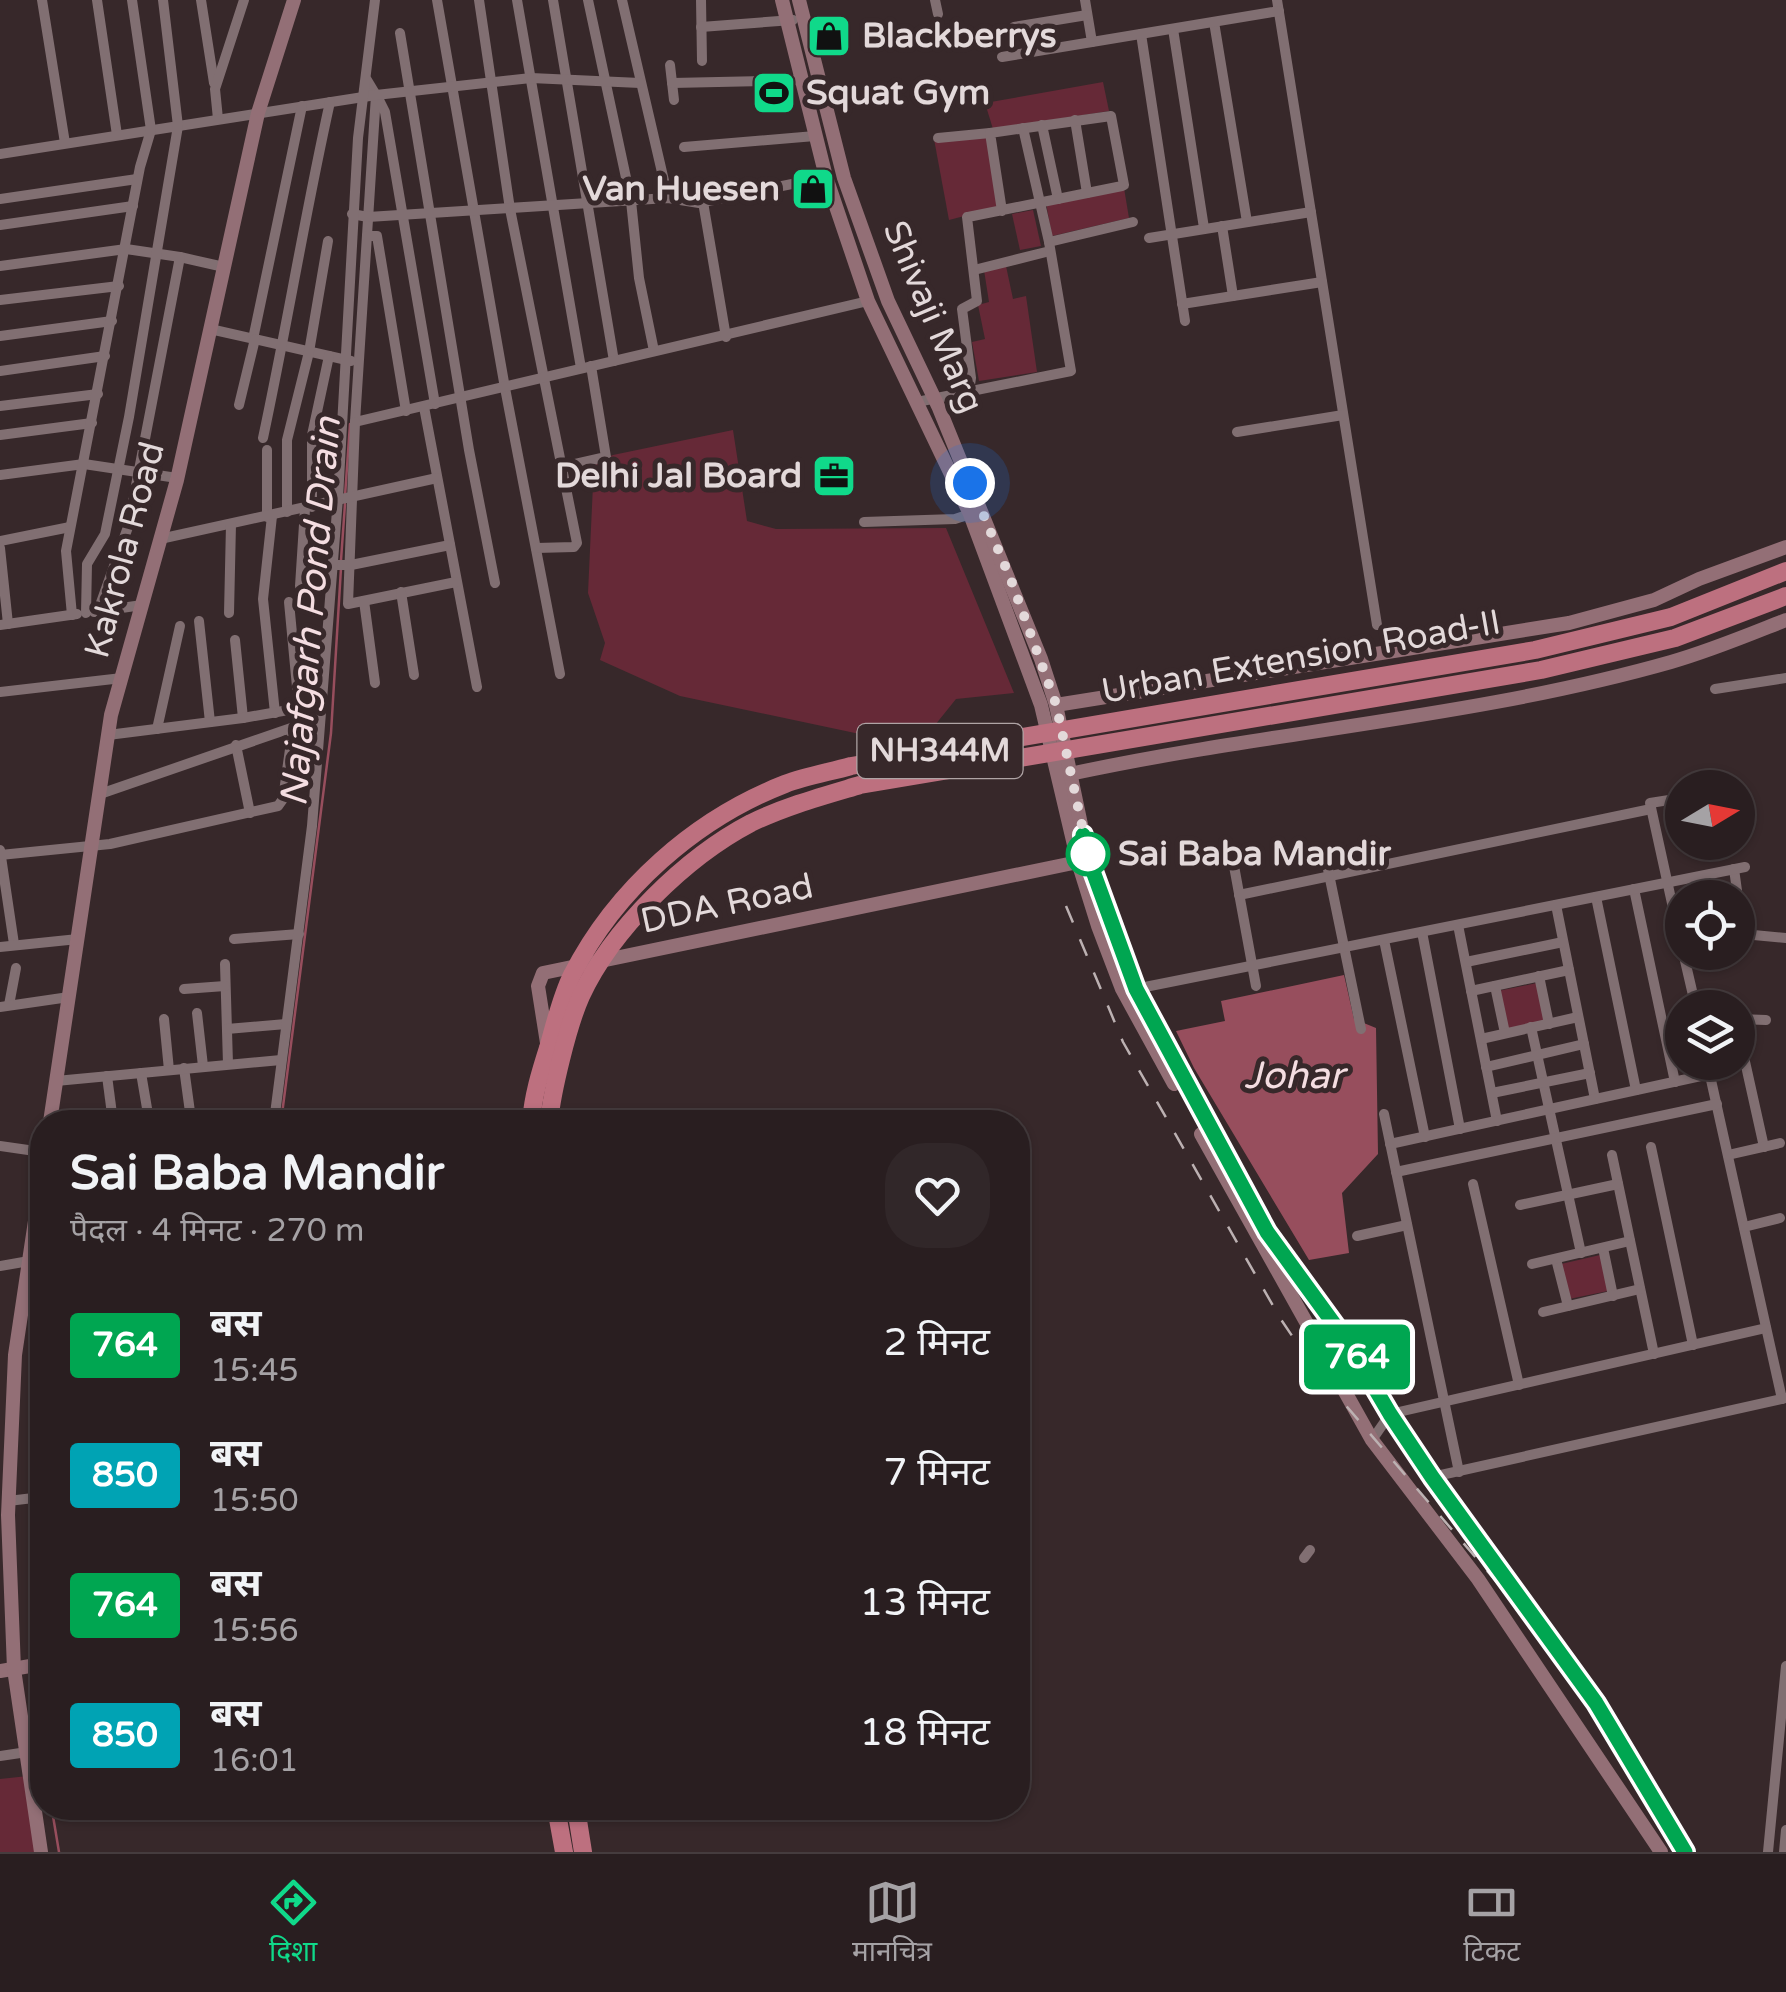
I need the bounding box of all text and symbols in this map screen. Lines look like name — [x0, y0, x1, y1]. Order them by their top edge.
shop icon: Blackberrys — [806, 13, 852, 59]
place label: Blackberrys — [862, 15, 1056, 57]
sports icon: Squat Gym — [751, 70, 797, 116]
place label: Squat Gym — [806, 72, 990, 114]
shop icon: Van Huesen — [790, 166, 836, 212]
place label: Van Huesen — [583, 168, 780, 210]
street label: Shivaji Marg — [874, 215, 992, 419]
water label: Najafgarh Pond Drain — [271, 415, 351, 809]
street label: Kakrola Road — [76, 437, 174, 663]
office icon: Delhi Jal Board — [811, 453, 857, 499]
place label: Delhi Jal Board — [555, 455, 802, 497]
your location — [945, 458, 995, 508]
street label: Urban Extension Road-II — [1098, 601, 1504, 713]
road number: NH344M — [858, 724, 1022, 778]
north arrow — [1665, 770, 1755, 860]
map controls — [1665, 770, 1755, 1080]
marker: Sai Baba Mandir — [1067, 833, 1109, 875]
place label: Sai Baba Mandir — [1118, 833, 1391, 875]
street label: DDA Road — [637, 865, 817, 943]
button: locate — [1665, 880, 1755, 970]
button: layers — [1665, 990, 1755, 1080]
water label: Johar — [1244, 1053, 1348, 1099]
button: heart — [885, 1143, 990, 1248]
text: Sai Baba Mandir — [70, 1145, 444, 1203]
text: पैदल · 4 मिनट · 270 m — [70, 1212, 365, 1250]
text: बस — [210, 1301, 262, 1347]
text: 2 मिनट — [883, 1320, 990, 1366]
text: 764 — [92, 1324, 158, 1366]
line badge: 764 — [1300, 1324, 1414, 1390]
text: 764 — [1324, 1336, 1390, 1378]
text: 15:45 — [210, 1352, 299, 1390]
text: बस — [210, 1431, 262, 1477]
text: 7 मिनट — [883, 1450, 990, 1496]
text: 850 — [92, 1454, 158, 1496]
text: 15:50 — [210, 1482, 299, 1520]
text: बस — [210, 1561, 262, 1607]
text: 13 मिनट — [860, 1580, 990, 1626]
text: 764 — [92, 1584, 158, 1626]
text: 15:56 — [210, 1612, 299, 1650]
text: बस — [210, 1691, 262, 1737]
text: 18 मिनट — [860, 1710, 990, 1756]
text: 850 — [92, 1714, 158, 1756]
text: 16:01 — [210, 1742, 299, 1780]
tab: दिशा — [266, 1875, 321, 1972]
tab: मानचित्र — [852, 1875, 932, 1972]
tab: टिकट — [1463, 1875, 1520, 1972]

